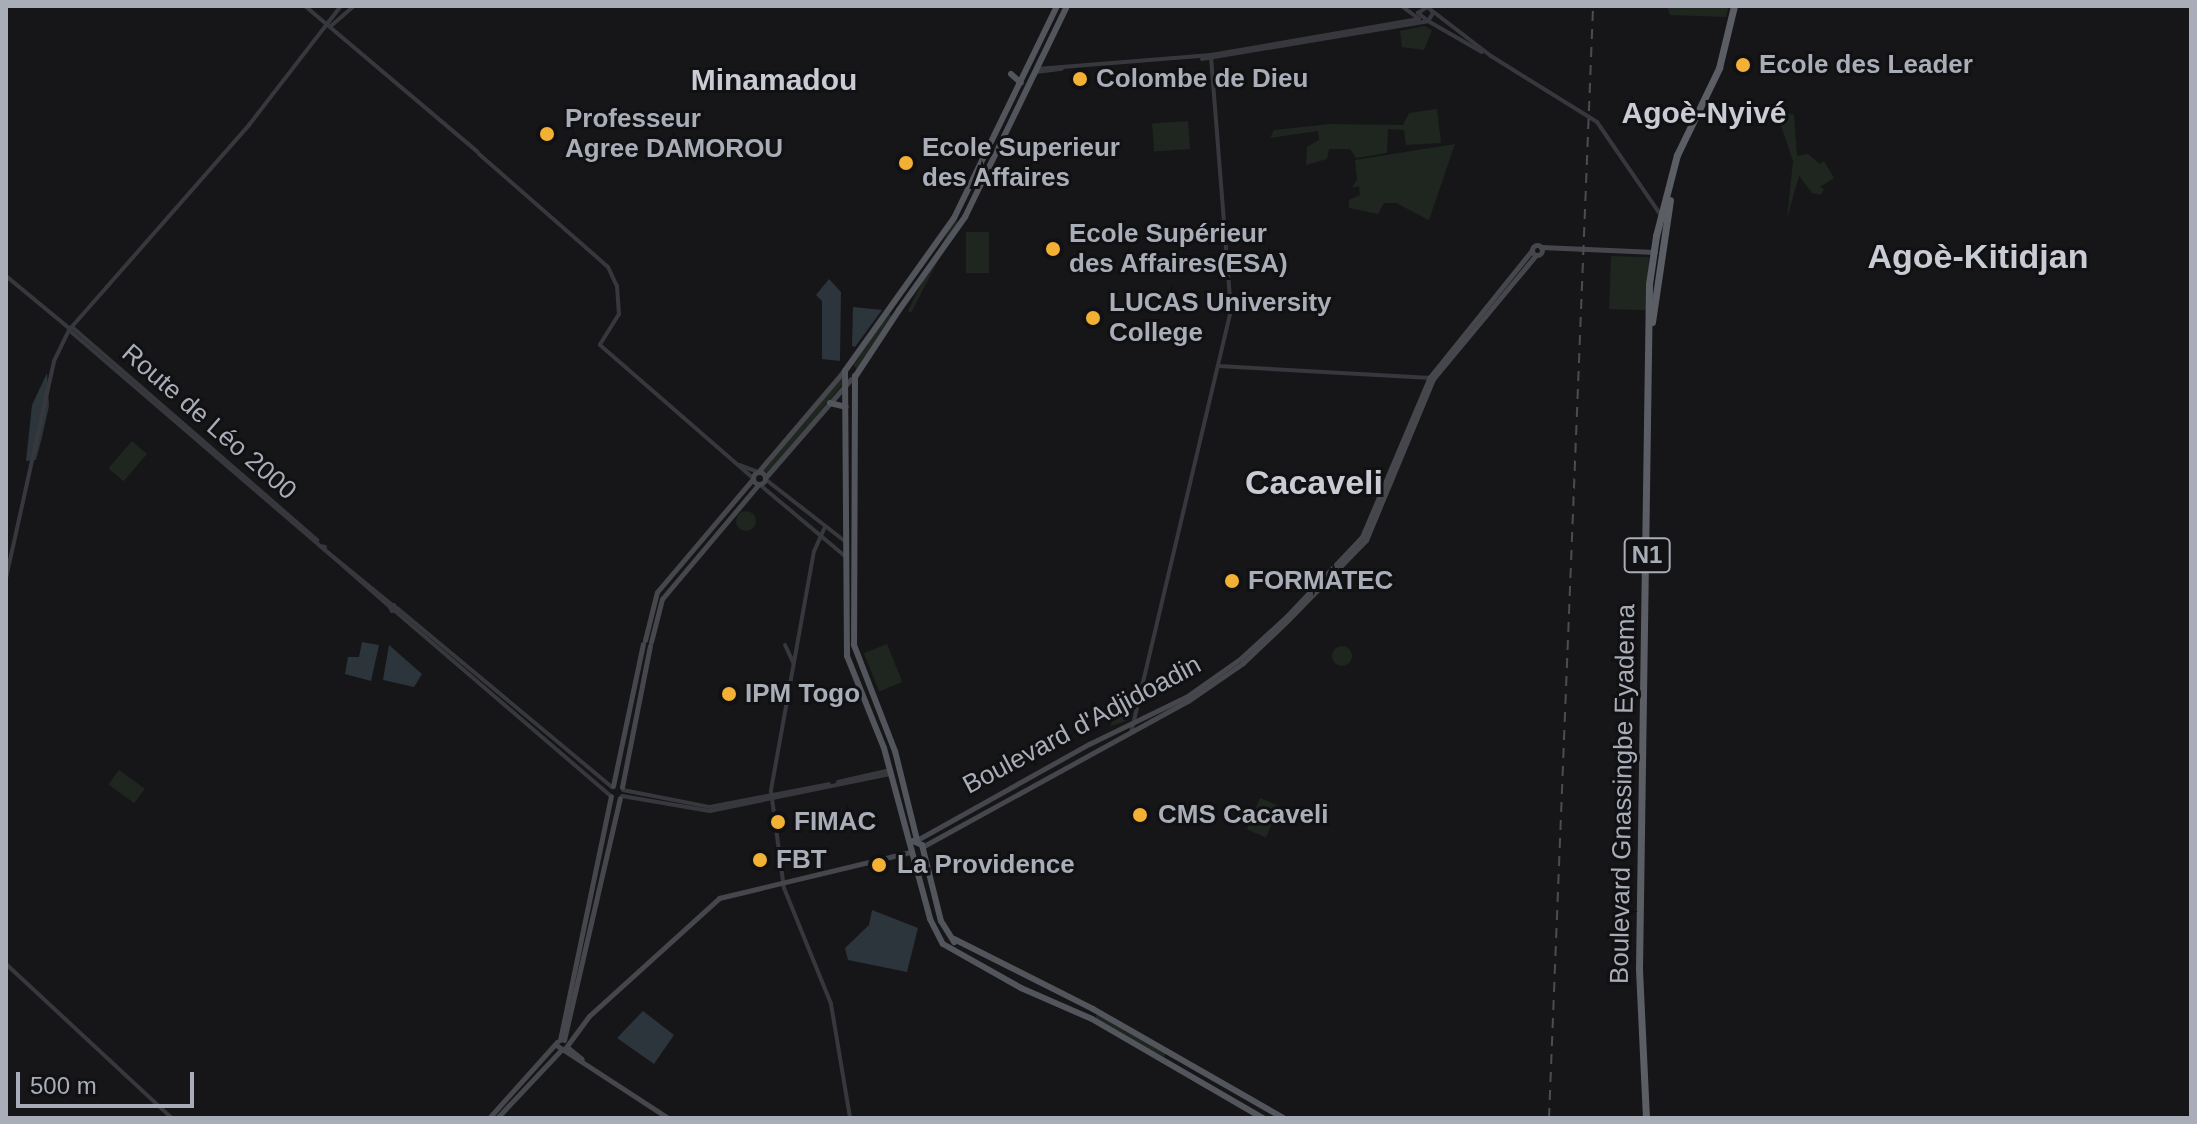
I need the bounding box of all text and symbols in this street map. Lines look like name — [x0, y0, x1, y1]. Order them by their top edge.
place label: Ecole des Leader — [1759, 49, 1973, 81]
marker: Ecole des Leader — [1734, 56, 1752, 74]
district label: Minamadou — [691, 62, 857, 98]
place label: Colombe de Dieu — [1096, 63, 1308, 95]
marker: Colombe de Dieu — [1071, 70, 1089, 88]
district label: Agoè-Nyivé — [1621, 95, 1787, 131]
place label: Professeur Agree DAMOROU — [565, 103, 783, 164]
marker: Professeur Agree DAMOROU — [536, 123, 558, 145]
place label: Ecole Superieur des Affaires — [922, 132, 1120, 194]
marker: Ecole Superieur des Affaires — [897, 154, 915, 172]
place label: Ecole Supérieur des Affaires(ESA) — [1069, 218, 1289, 280]
district label: Agoè-Kitidjan — [1868, 237, 2088, 277]
marker: Ecole Supérieur des Affaires(ESA) — [1044, 240, 1062, 258]
place label: LUCAS University College — [1109, 287, 1331, 348]
marker: LUCAS University College — [1084, 309, 1102, 327]
street label: Route de Léo 2000 — [115, 338, 303, 506]
district label: Cacaveli — [1245, 463, 1383, 503]
road number: N1 — [1623, 535, 1671, 575]
place label: FORMATEC — [1248, 565, 1393, 597]
marker: FORMATEC — [1223, 572, 1241, 590]
street label: Boulevard Gnassingbe Eyadema — [1604, 604, 1642, 984]
street label: Boulevard d'Adjidoadin — [958, 649, 1206, 801]
place label: IPM Togo — [745, 678, 860, 710]
marker: IPM Togo — [720, 685, 738, 703]
place label: CMS Cacaveli — [1158, 799, 1329, 831]
marker: CMS Cacaveli — [1129, 804, 1151, 826]
place label: FIMAC — [794, 806, 876, 838]
marker: FIMAC — [769, 813, 787, 831]
place label: FBT — [776, 844, 827, 876]
place label: La Providence — [897, 849, 1075, 881]
marker: FBT — [751, 851, 769, 869]
marker: La Providence — [868, 854, 890, 876]
scale bar — [20, 1056, 198, 1106]
text: 500 m — [30, 1072, 97, 1099]

